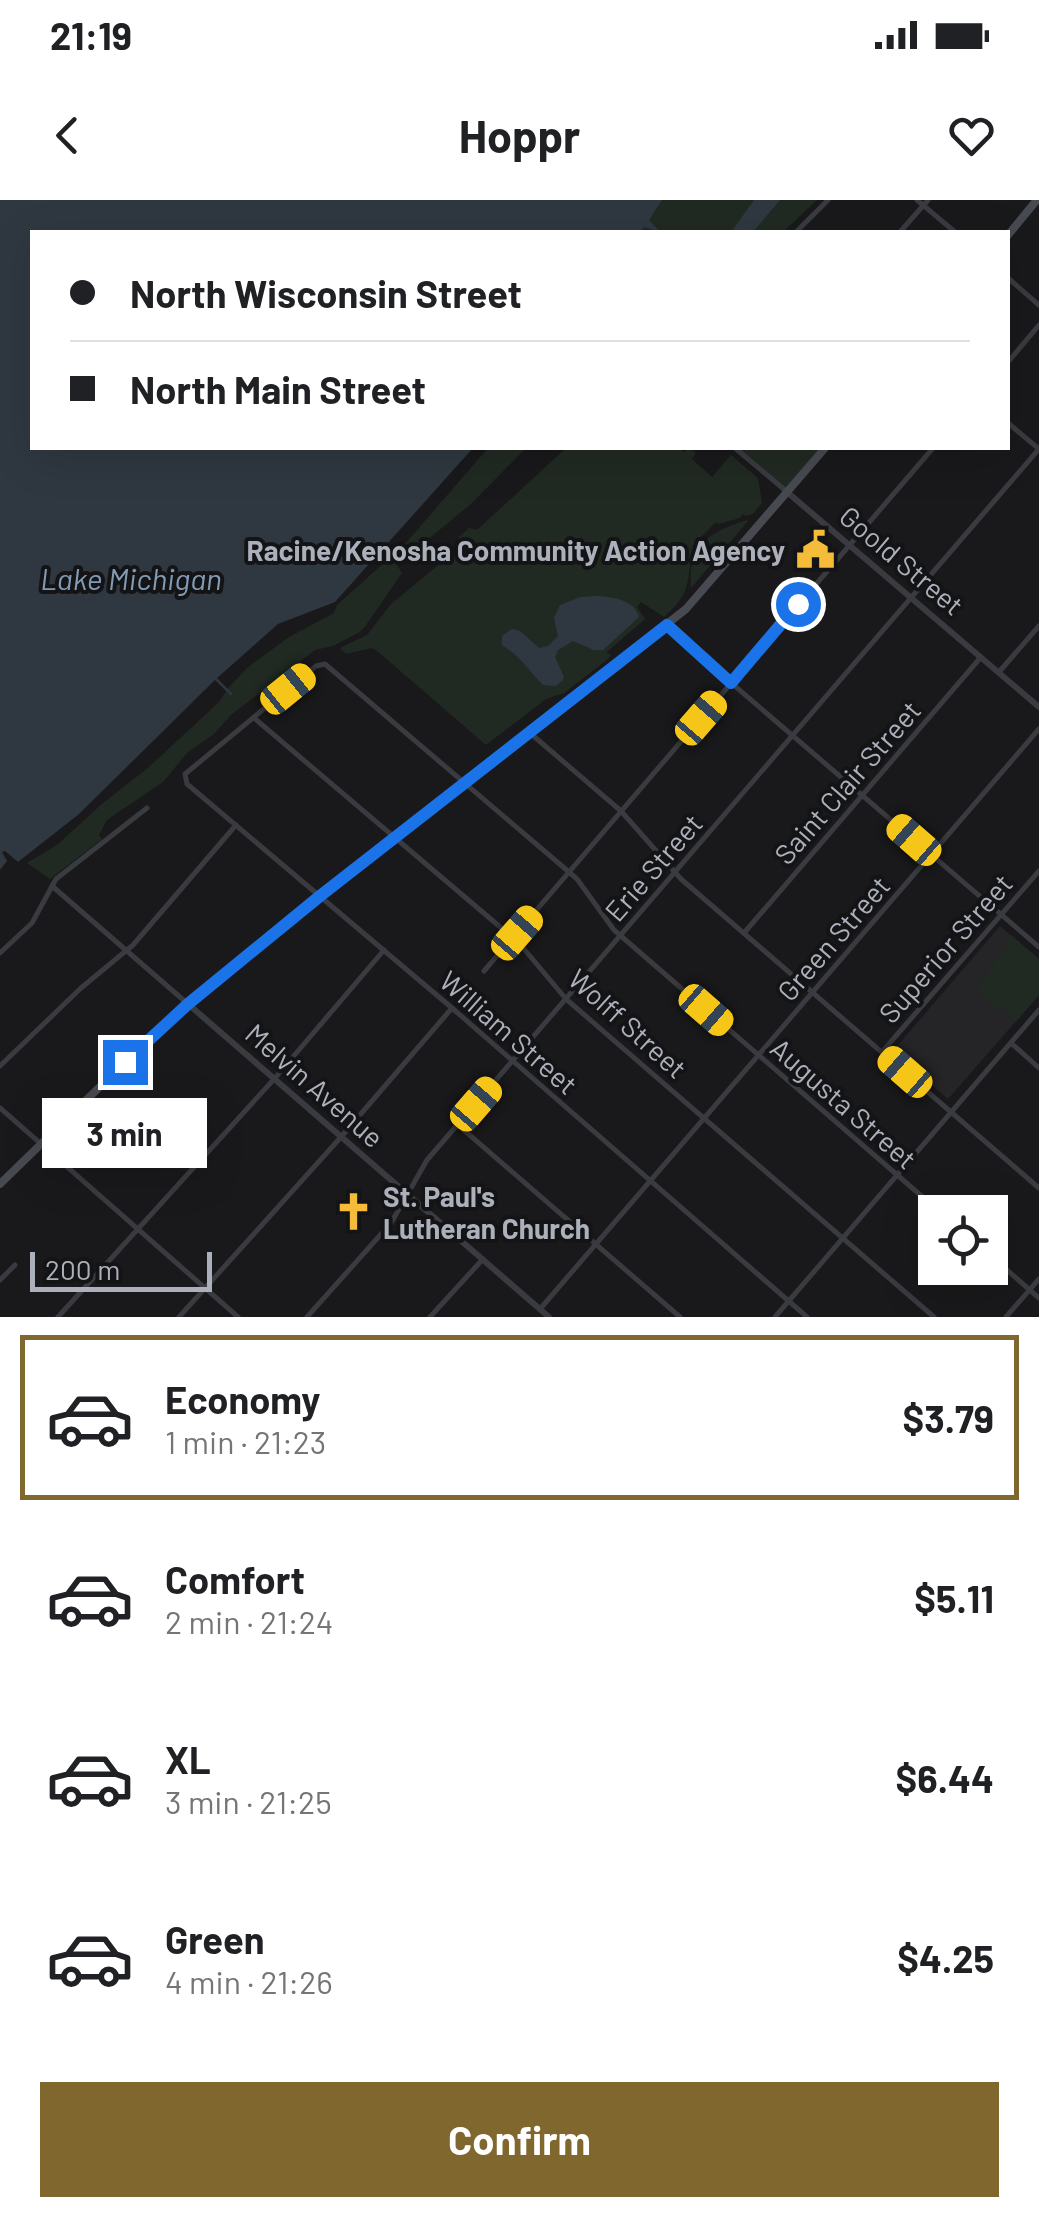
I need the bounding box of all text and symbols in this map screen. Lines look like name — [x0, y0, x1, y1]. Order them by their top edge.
text: 21:19 — [50, 12, 132, 58]
icon: back — [40, 108, 95, 163]
text: Hoppr — [459, 108, 580, 162]
icon: heart — [944, 108, 999, 163]
text: North Wisconsin Street — [130, 270, 522, 316]
text: North Main Street — [130, 366, 426, 412]
street label: Goold Street — [833, 498, 971, 622]
public building icon: Racine/Kenosha Community Action Agency — [794, 529, 836, 571]
place label: Racine/Kenosha Community Action Agency — [247, 533, 785, 567]
water label: Lake Michigan — [40, 560, 222, 596]
route start — [776, 582, 821, 627]
car — [255, 658, 321, 720]
car — [670, 686, 732, 750]
street label: Saint Clair Street — [767, 693, 927, 871]
street label: Erie Street — [597, 806, 709, 928]
car — [882, 809, 946, 871]
street label: Superior Street — [871, 867, 1019, 1029]
street label: Green Street — [770, 869, 896, 1007]
car — [486, 901, 548, 965]
street label: Wolff Street — [562, 961, 694, 1085]
street label: William Street — [433, 963, 585, 1101]
car — [674, 979, 738, 1041]
street label: Melvin Avenue — [239, 1016, 391, 1154]
street label: Augusta Street — [764, 1030, 924, 1176]
route end — [103, 1040, 148, 1085]
car — [873, 1041, 937, 1103]
car — [445, 1072, 507, 1136]
callout: 3 min — [42, 1097, 208, 1167]
text: 3 min — [86, 1114, 163, 1152]
place label: St. Paul's Lutheran Church — [383, 1179, 590, 1245]
church icon: St. Paul's Lutheran Church — [332, 1191, 374, 1233]
map controls — [918, 1195, 1008, 1285]
button: locate — [918, 1195, 1008, 1285]
scale bar — [30, 1247, 212, 1292]
text: 200 m — [45, 1252, 120, 1286]
icon: car — [45, 1373, 135, 1463]
text: Economy — [165, 1376, 320, 1422]
text: $3.79 — [902, 1395, 994, 1441]
text: 1 min · 21:23 — [165, 1422, 326, 1460]
icon: car — [45, 1553, 135, 1643]
text: Comfort — [165, 1556, 305, 1602]
text: $5.11 — [914, 1575, 994, 1621]
text: 2 min · 21:24 — [165, 1602, 333, 1640]
icon: car — [45, 1733, 135, 1823]
text: XL — [165, 1736, 211, 1782]
text: $6.44 — [896, 1755, 994, 1801]
text: 3 min · 21:25 — [165, 1782, 332, 1820]
icon: car — [45, 1913, 135, 2003]
text: Green — [165, 1916, 265, 1962]
text: $4.25 — [897, 1935, 994, 1981]
text: 4 min · 21:26 — [165, 1962, 333, 2000]
button: Confirm — [40, 2082, 999, 2197]

